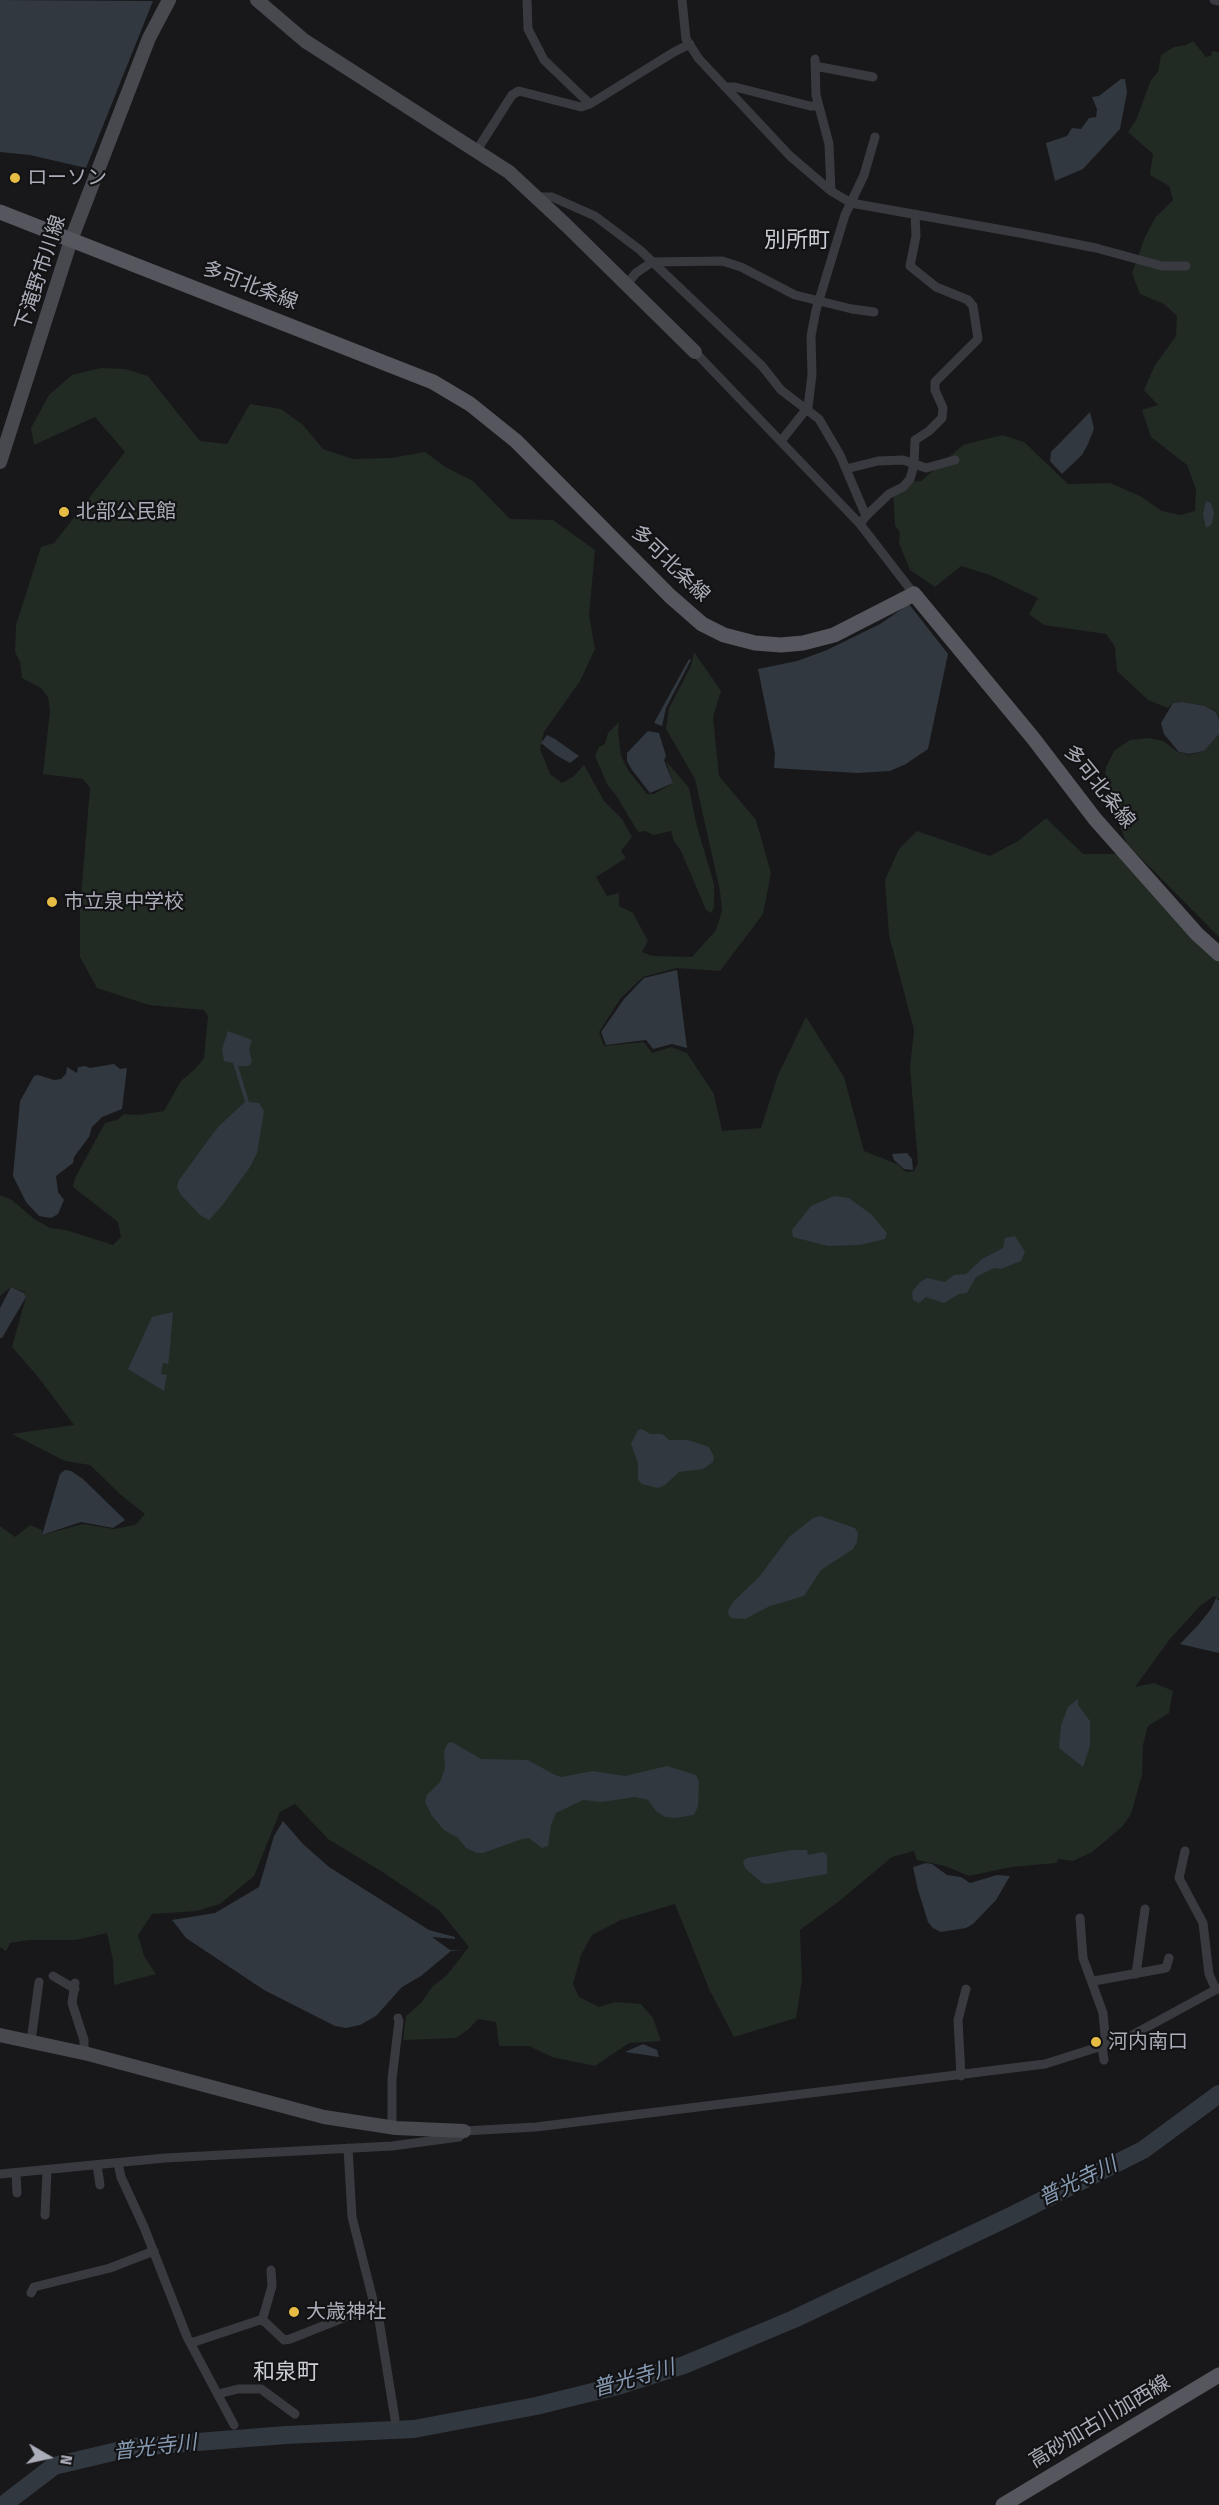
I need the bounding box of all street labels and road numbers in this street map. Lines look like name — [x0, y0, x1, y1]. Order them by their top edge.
street label: 下滝野市川線 — [11, 212, 71, 334]
street label: 多可北条線 — [199, 257, 301, 315]
street label: 多可北条線 — [626, 521, 714, 607]
street label: 多可北条線 — [1058, 741, 1140, 833]
street label: 高砂加古川加西線 — [1025, 2371, 1175, 2473]

